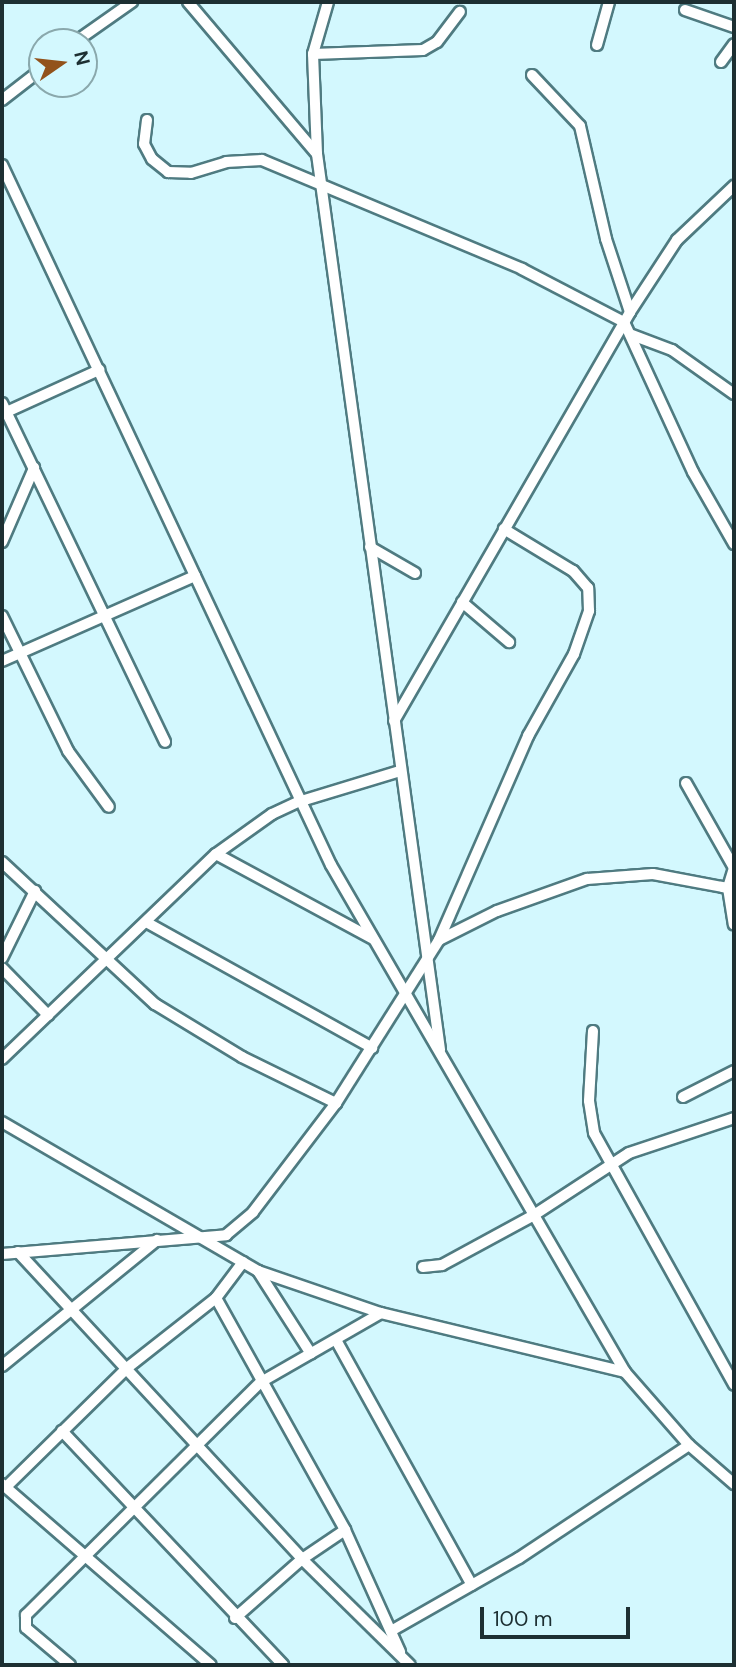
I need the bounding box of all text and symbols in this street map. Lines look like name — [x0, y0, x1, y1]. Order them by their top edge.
north arrow — [28, 28, 98, 98]
text: N — [68, 49, 96, 68]
scale bar — [484, 1594, 634, 1638]
text: 100 m — [493, 1605, 553, 1633]

